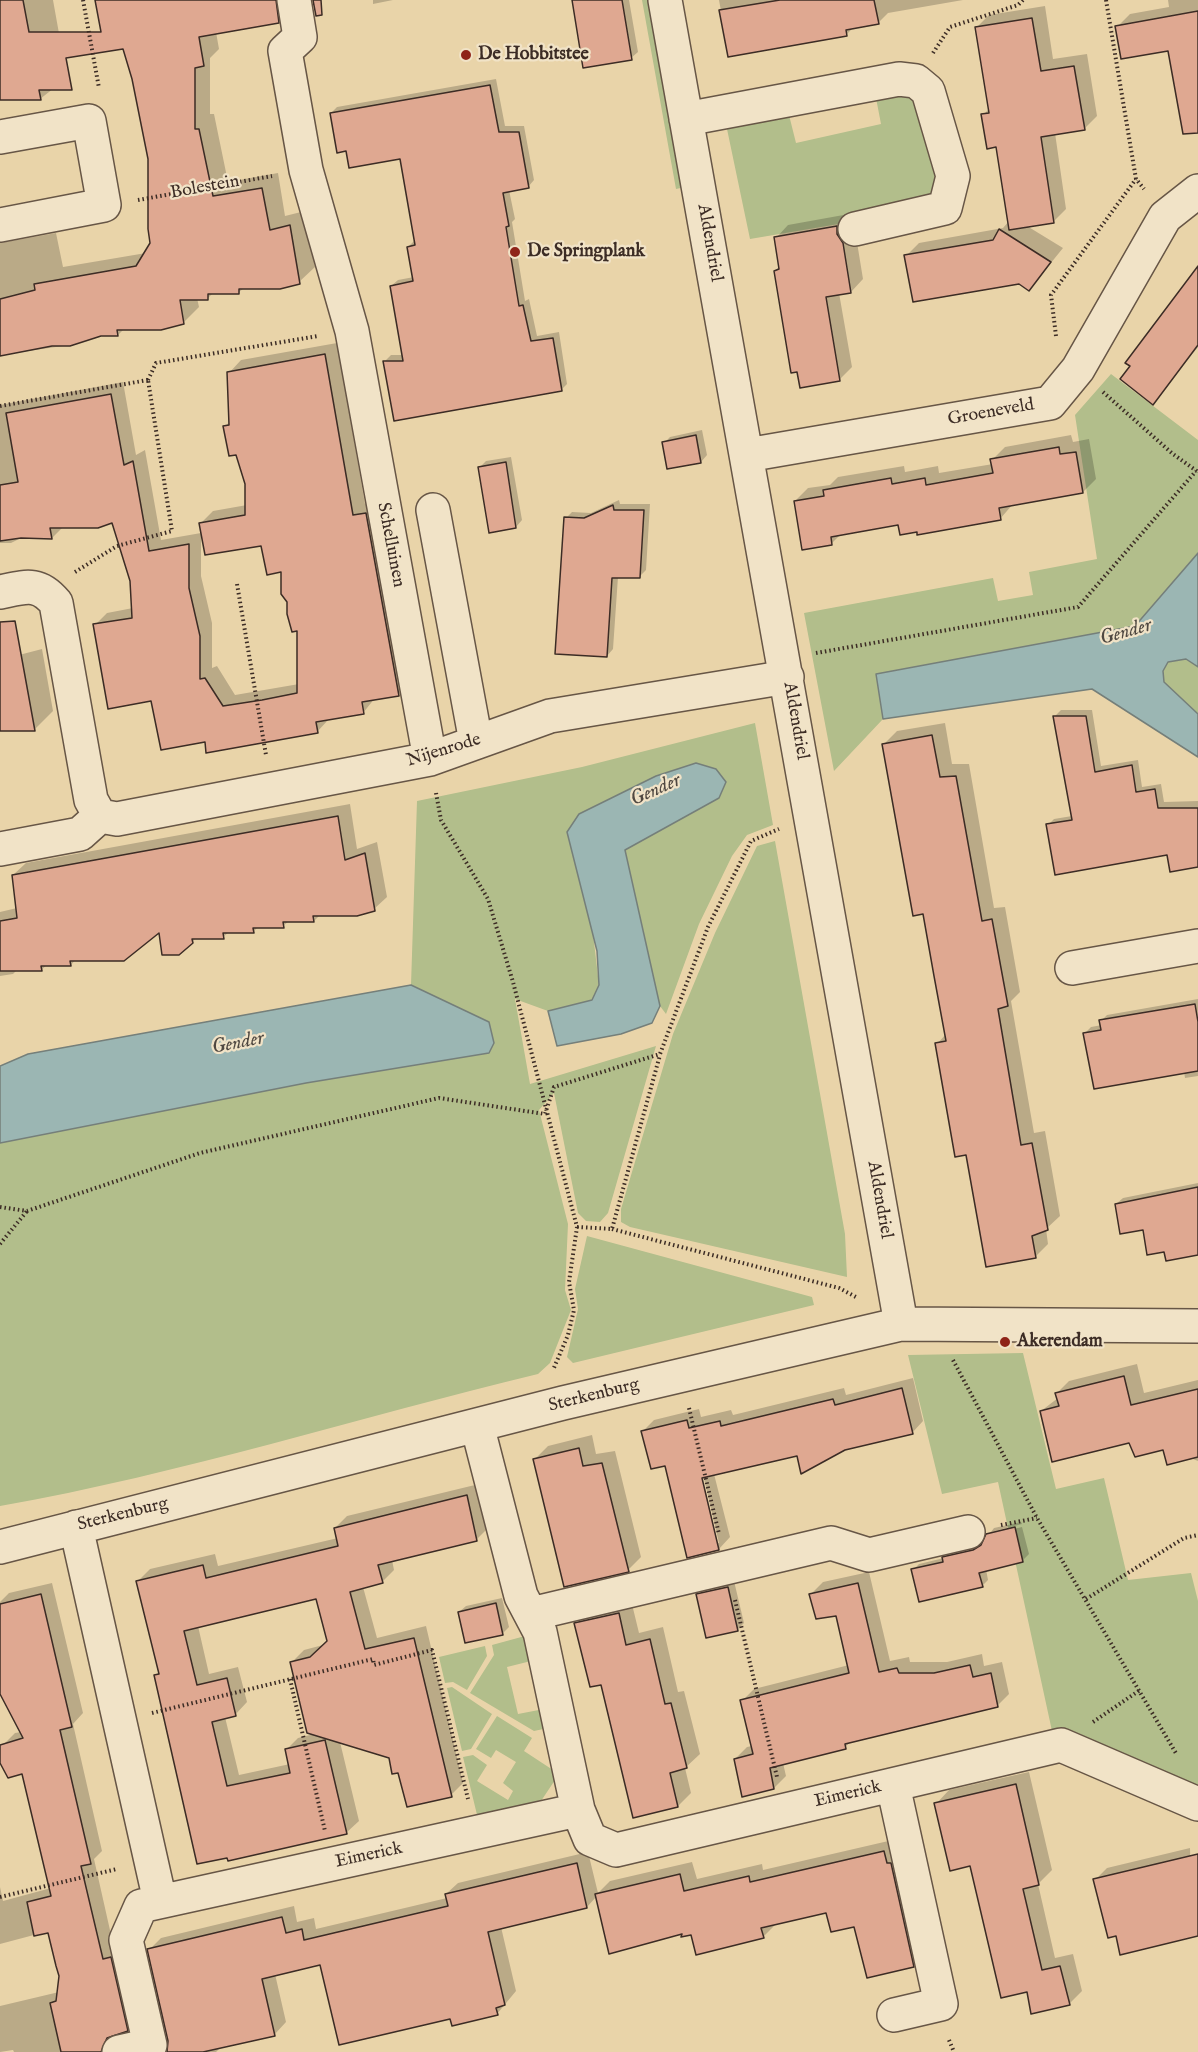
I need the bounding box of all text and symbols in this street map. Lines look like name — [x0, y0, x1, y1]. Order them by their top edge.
place label: De Hobbitstee — [478, 44, 589, 66]
marker: De Hobbitstee — [459, 48, 473, 62]
street label: Bolestein — [169, 171, 241, 205]
street label: Aldendriel — [692, 202, 726, 284]
place label: De Springplank — [527, 241, 645, 263]
marker: De Springplank — [508, 245, 522, 259]
street label: Groeneveld — [946, 395, 1036, 431]
street label: Schelluinen — [371, 501, 409, 589]
water label: Gender — [1097, 614, 1155, 652]
street label: Aldendriel — [778, 680, 812, 762]
street label: Nijenrode — [404, 729, 484, 773]
water label: Gender — [627, 769, 685, 813]
water label: Gender — [210, 1027, 266, 1061]
street label: Aldendriel — [862, 1159, 896, 1241]
place label: Akerendam — [1017, 1331, 1103, 1353]
marker: Akerendam — [998, 1335, 1012, 1349]
street label: Sterkenburg — [546, 1374, 642, 1418]
street label: Sterkenburg — [75, 1493, 171, 1537]
street label: Eimerick — [812, 1777, 884, 1813]
street label: Eimerick — [333, 1838, 405, 1874]

